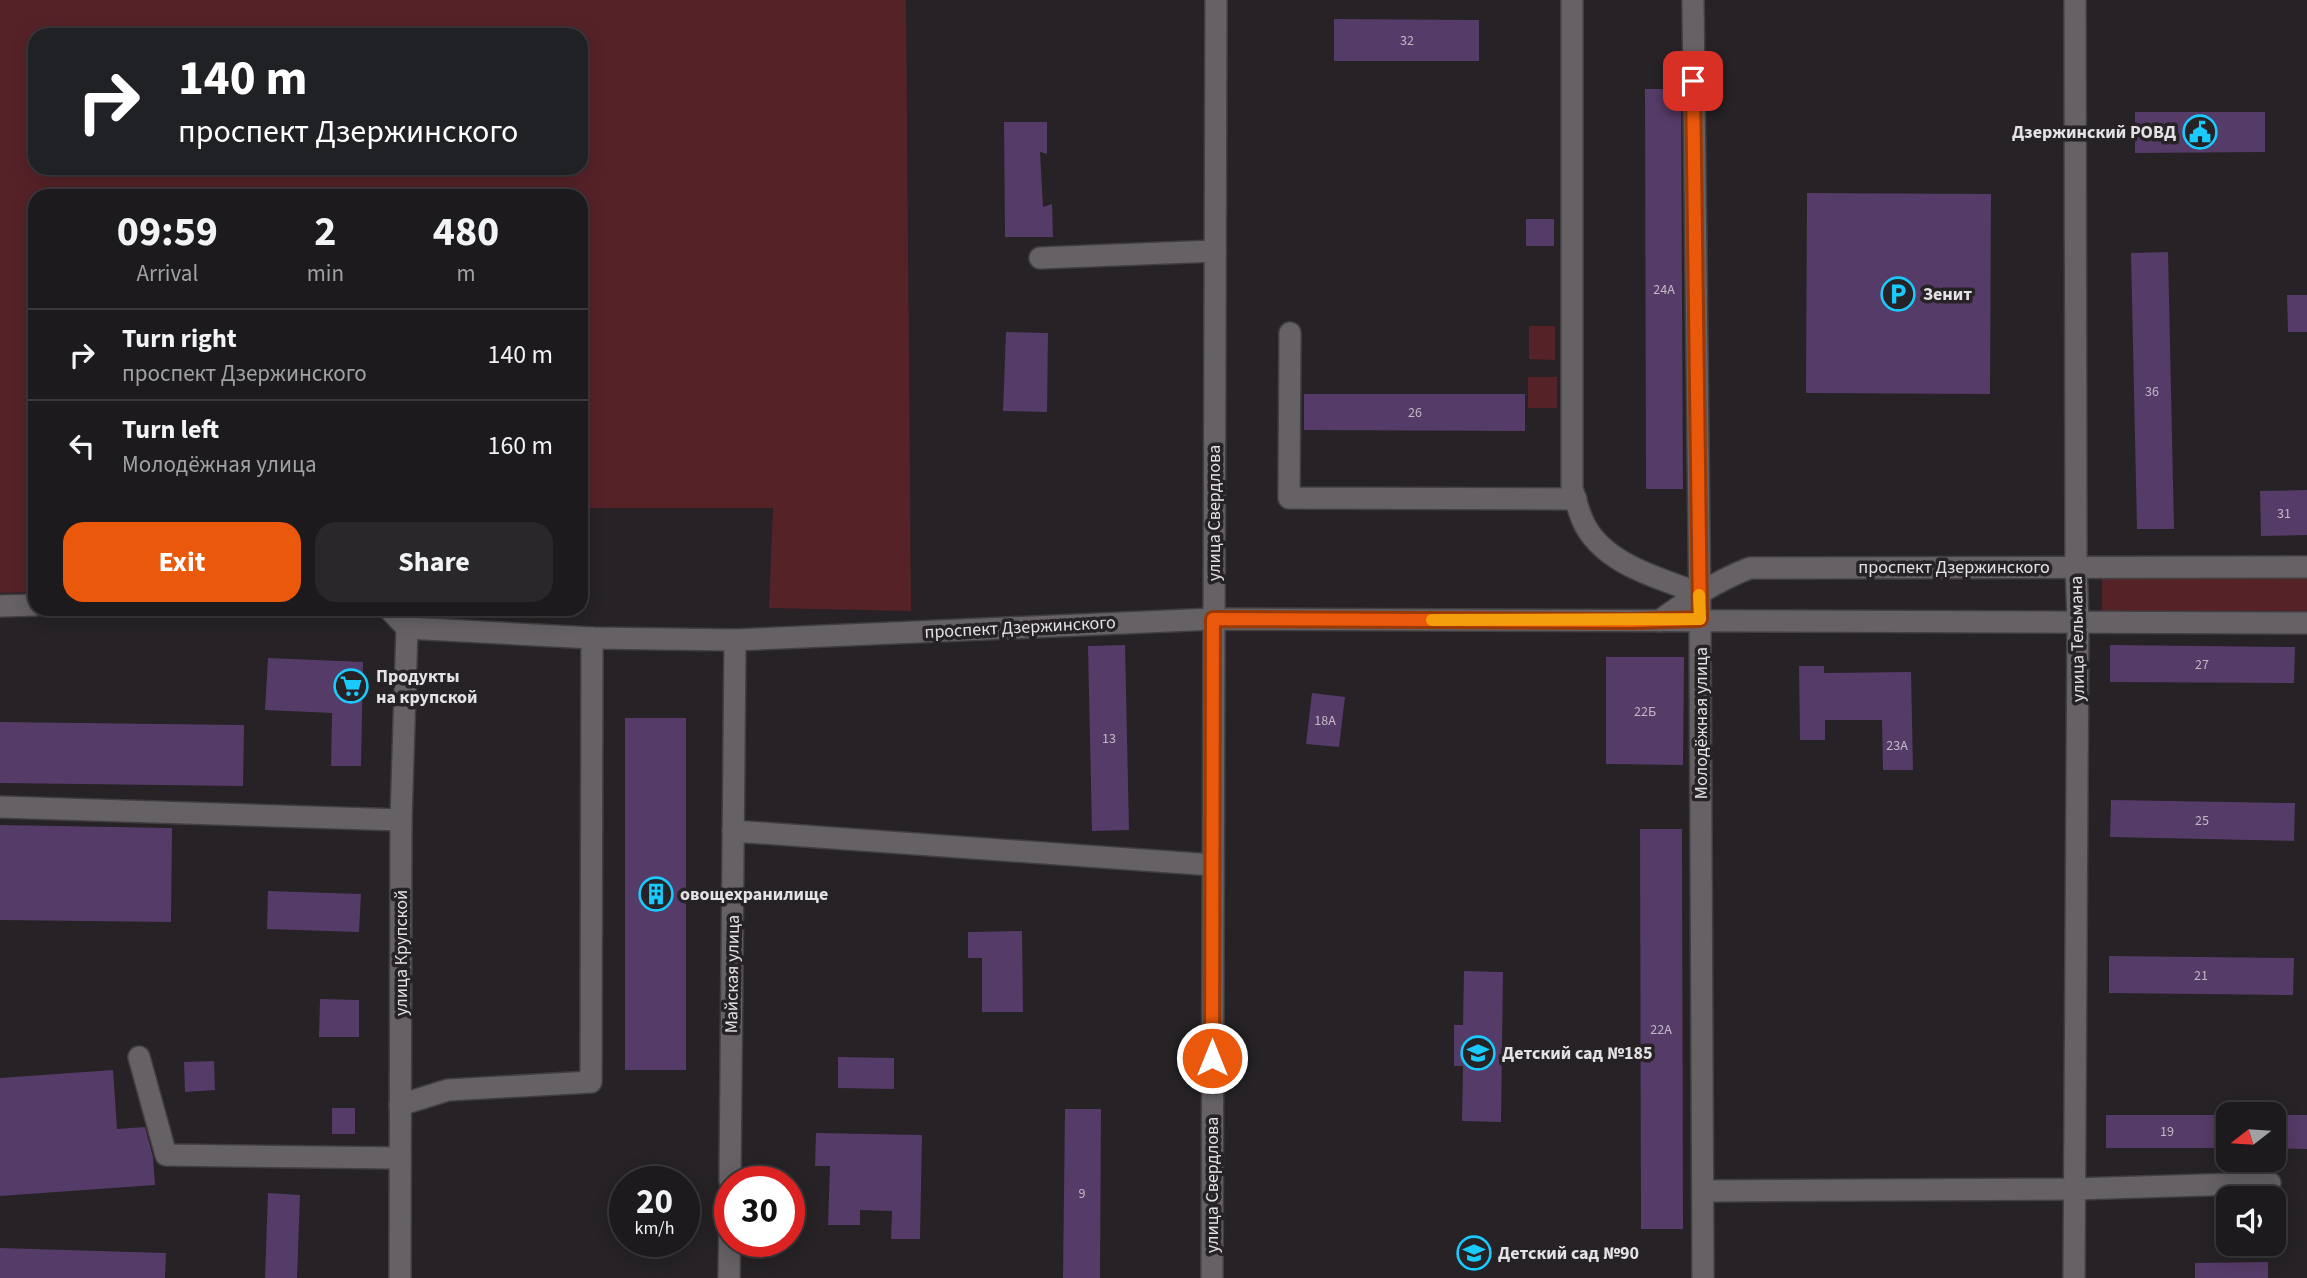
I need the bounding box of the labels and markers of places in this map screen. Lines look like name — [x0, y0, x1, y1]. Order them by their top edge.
pin — [1663, 51, 1723, 111]
public building icon: Дзержинский РОВД — [2181, 113, 2219, 151]
place label: Дзержинский РОВД — [2012, 120, 2176, 145]
parking icon: Зенит — [1879, 275, 1917, 313]
place label: Зенит — [1923, 282, 1972, 307]
place label: Продукты на крупской — [376, 664, 478, 710]
supermarket icon: Продукты на крупской — [332, 667, 370, 705]
building icon: овощехранилище — [637, 875, 675, 913]
place label: овощехранилище — [680, 882, 828, 907]
school or university icon: Детский сад №185 — [1459, 1034, 1497, 1072]
place label: Детский сад №185 — [1502, 1041, 1653, 1066]
school or university icon: Детский сад №90 — [1455, 1234, 1493, 1272]
place label: Детский сад №90 — [1498, 1241, 1639, 1266]

